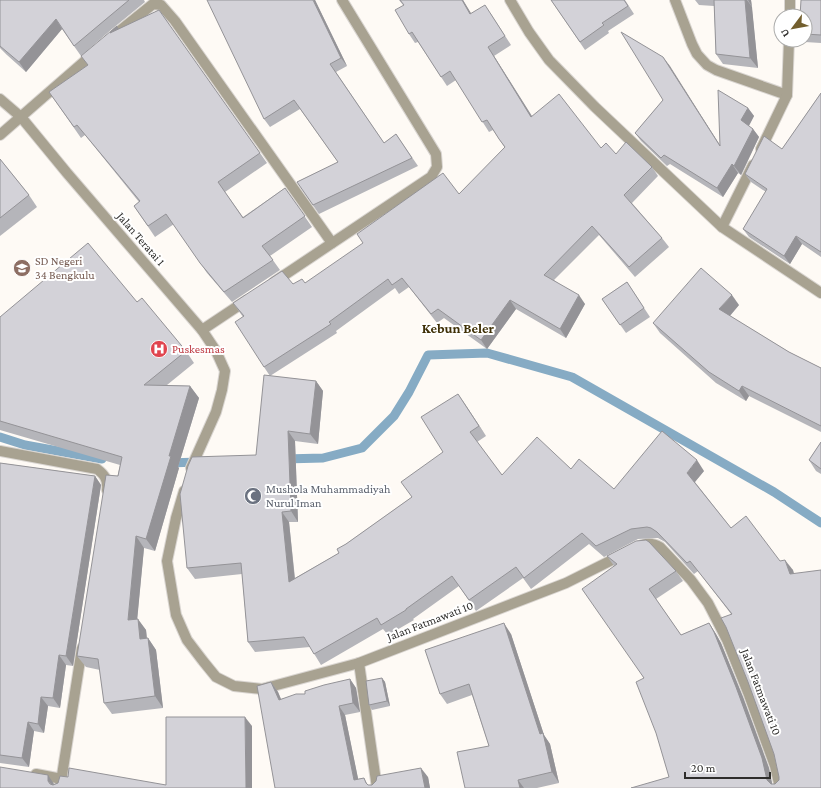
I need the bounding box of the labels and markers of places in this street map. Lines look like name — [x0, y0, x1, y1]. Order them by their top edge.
place label: SD Negeri 34 Bengkulu — [35, 254, 95, 282]
school or university icon: SD Negeri 34 Bengkulu — [12, 258, 32, 278]
hospital icon: Puskesmas — [149, 339, 169, 359]
place label: Puskesmas — [172, 342, 225, 356]
place label: Mushola Muhammadiyah Nurul Iman — [266, 482, 391, 510]
mosque icon: Mushola Muhammadiyah Nurul Iman — [243, 486, 263, 506]

